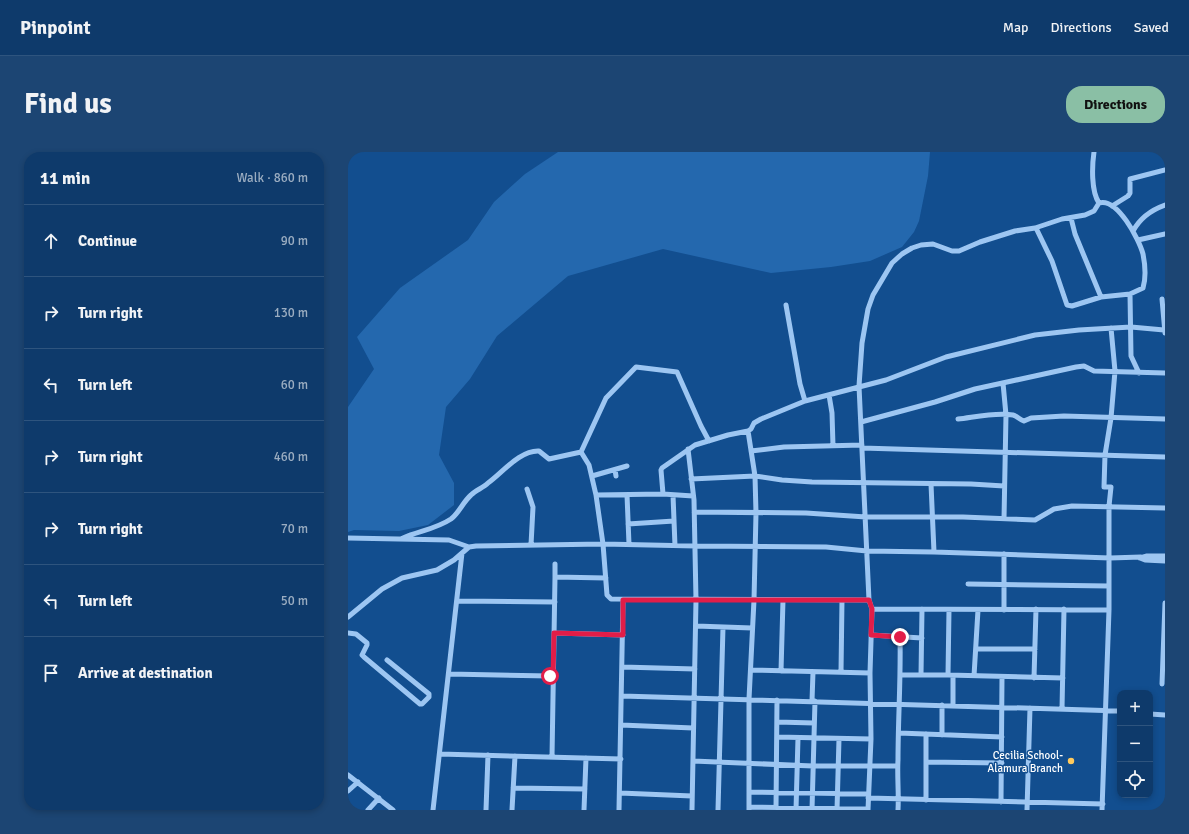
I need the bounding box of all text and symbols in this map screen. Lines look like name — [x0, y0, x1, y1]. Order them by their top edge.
text: Pinpoint — [20, 16, 91, 40]
text: Map — [1003, 19, 1029, 36]
text: Directions — [1051, 19, 1112, 36]
text: Saved — [1134, 19, 1169, 36]
button: Directions — [1066, 86, 1165, 123]
text: Find us — [24, 87, 112, 121]
text: 11 min — [40, 168, 90, 189]
text: Walk · 860 m — [237, 170, 308, 186]
icon: ahead — [40, 230, 62, 252]
text: Continue — [78, 232, 137, 250]
text: 90 m — [281, 233, 308, 249]
icon: right — [40, 302, 62, 324]
text: Turn right — [78, 304, 143, 322]
text: 130 m — [274, 305, 308, 321]
icon: left — [40, 374, 62, 396]
text: Turn left — [78, 376, 132, 394]
text: 60 m — [281, 377, 308, 393]
icon: right — [40, 446, 62, 468]
text: Turn right — [78, 448, 143, 466]
text: 460 m — [274, 449, 308, 465]
icon: right — [40, 518, 62, 540]
text: Turn right — [78, 520, 143, 538]
text: 70 m — [281, 521, 308, 537]
icon: left — [40, 590, 62, 612]
text: Turn left — [78, 592, 132, 610]
text: 50 m — [281, 593, 308, 609]
route end — [891, 628, 909, 646]
icon: arrive — [40, 662, 62, 684]
text: Arrive at destination — [78, 664, 213, 682]
route start — [541, 667, 559, 685]
map controls — [1117, 690, 1153, 798]
button: + — [1117, 690, 1153, 726]
button: − — [1117, 726, 1153, 762]
place label: Cecilia School- Alamura Branch — [988, 749, 1063, 775]
marker: Cecilia School- Alamura Branch — [1066, 756, 1076, 766]
button: locate — [1117, 762, 1153, 798]

